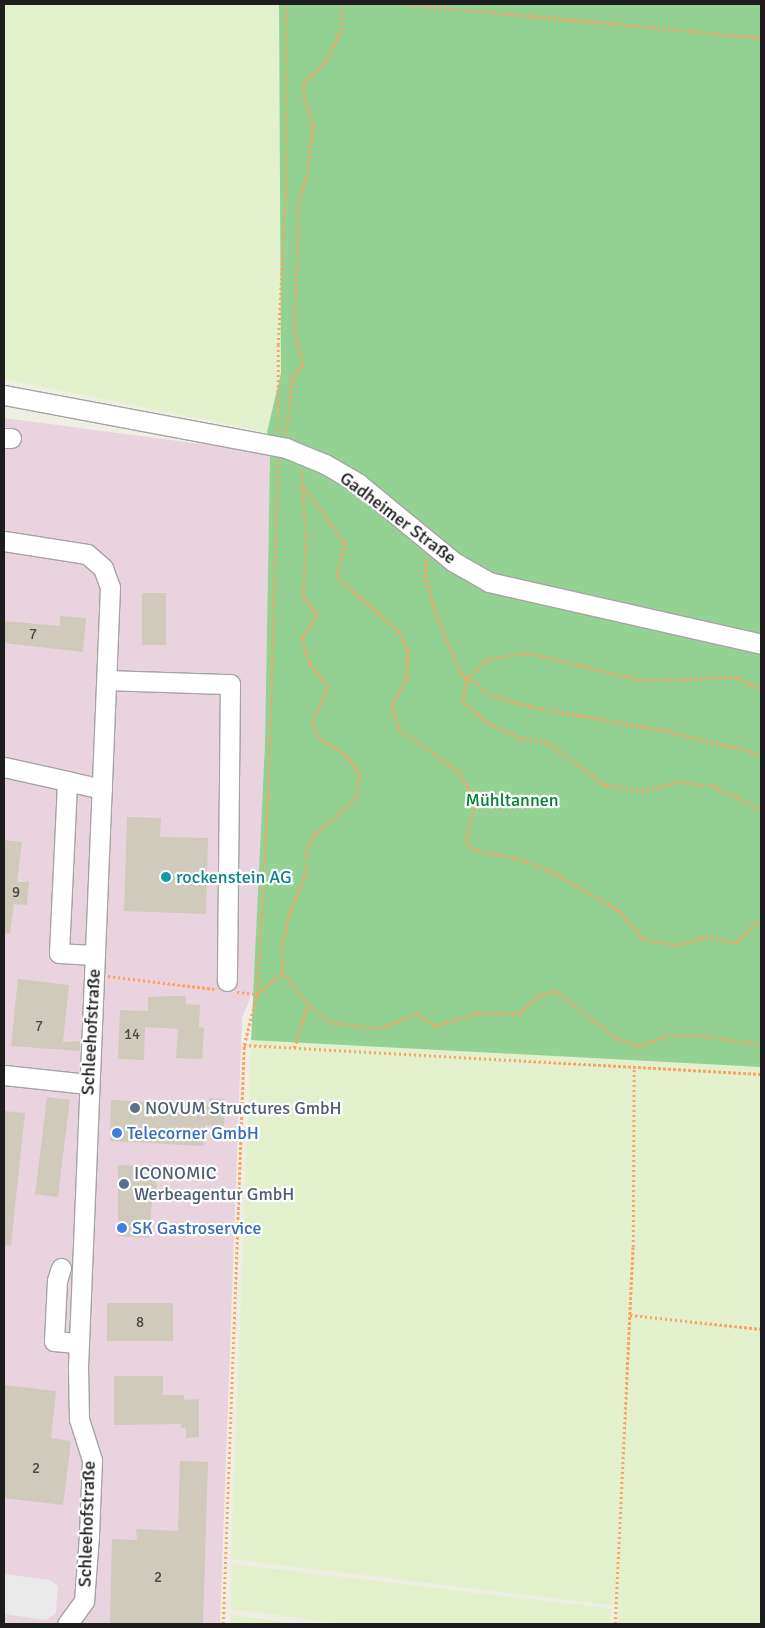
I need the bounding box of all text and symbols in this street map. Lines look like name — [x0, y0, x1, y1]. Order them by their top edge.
street label: Gadheimer Straße — [336, 467, 460, 569]
house number: 7 — [29, 626, 37, 644]
park label: Mühltannen — [465, 789, 559, 811]
place label: rockenstein AG — [176, 866, 292, 888]
marker: rockenstein AG — [160, 871, 172, 883]
house number: 9 — [12, 884, 20, 902]
street label: Schleehofstraße — [77, 968, 105, 1096]
house number: 7 — [35, 1018, 43, 1036]
house number: 14 — [124, 1026, 140, 1044]
place label: NOVUM Structures GmbH — [145, 1097, 342, 1119]
marker: NOVUM Structures GmbH — [129, 1102, 141, 1114]
place label: Telecorner GmbH — [127, 1122, 259, 1144]
marker: Telecorner GmbH — [111, 1127, 123, 1139]
place label: ICONOMIC Werbeagentur GmbH — [134, 1163, 294, 1206]
marker: ICONOMIC Werbeagentur GmbH — [118, 1178, 130, 1190]
place label: SK Gastroservice — [132, 1217, 261, 1239]
marker: SK Gastroservice — [116, 1222, 128, 1234]
house number: 8 — [136, 1314, 144, 1332]
house number: 2 — [32, 1460, 40, 1478]
street label: Schleehofstraße — [74, 1460, 100, 1588]
house number: 2 — [154, 1569, 162, 1587]

